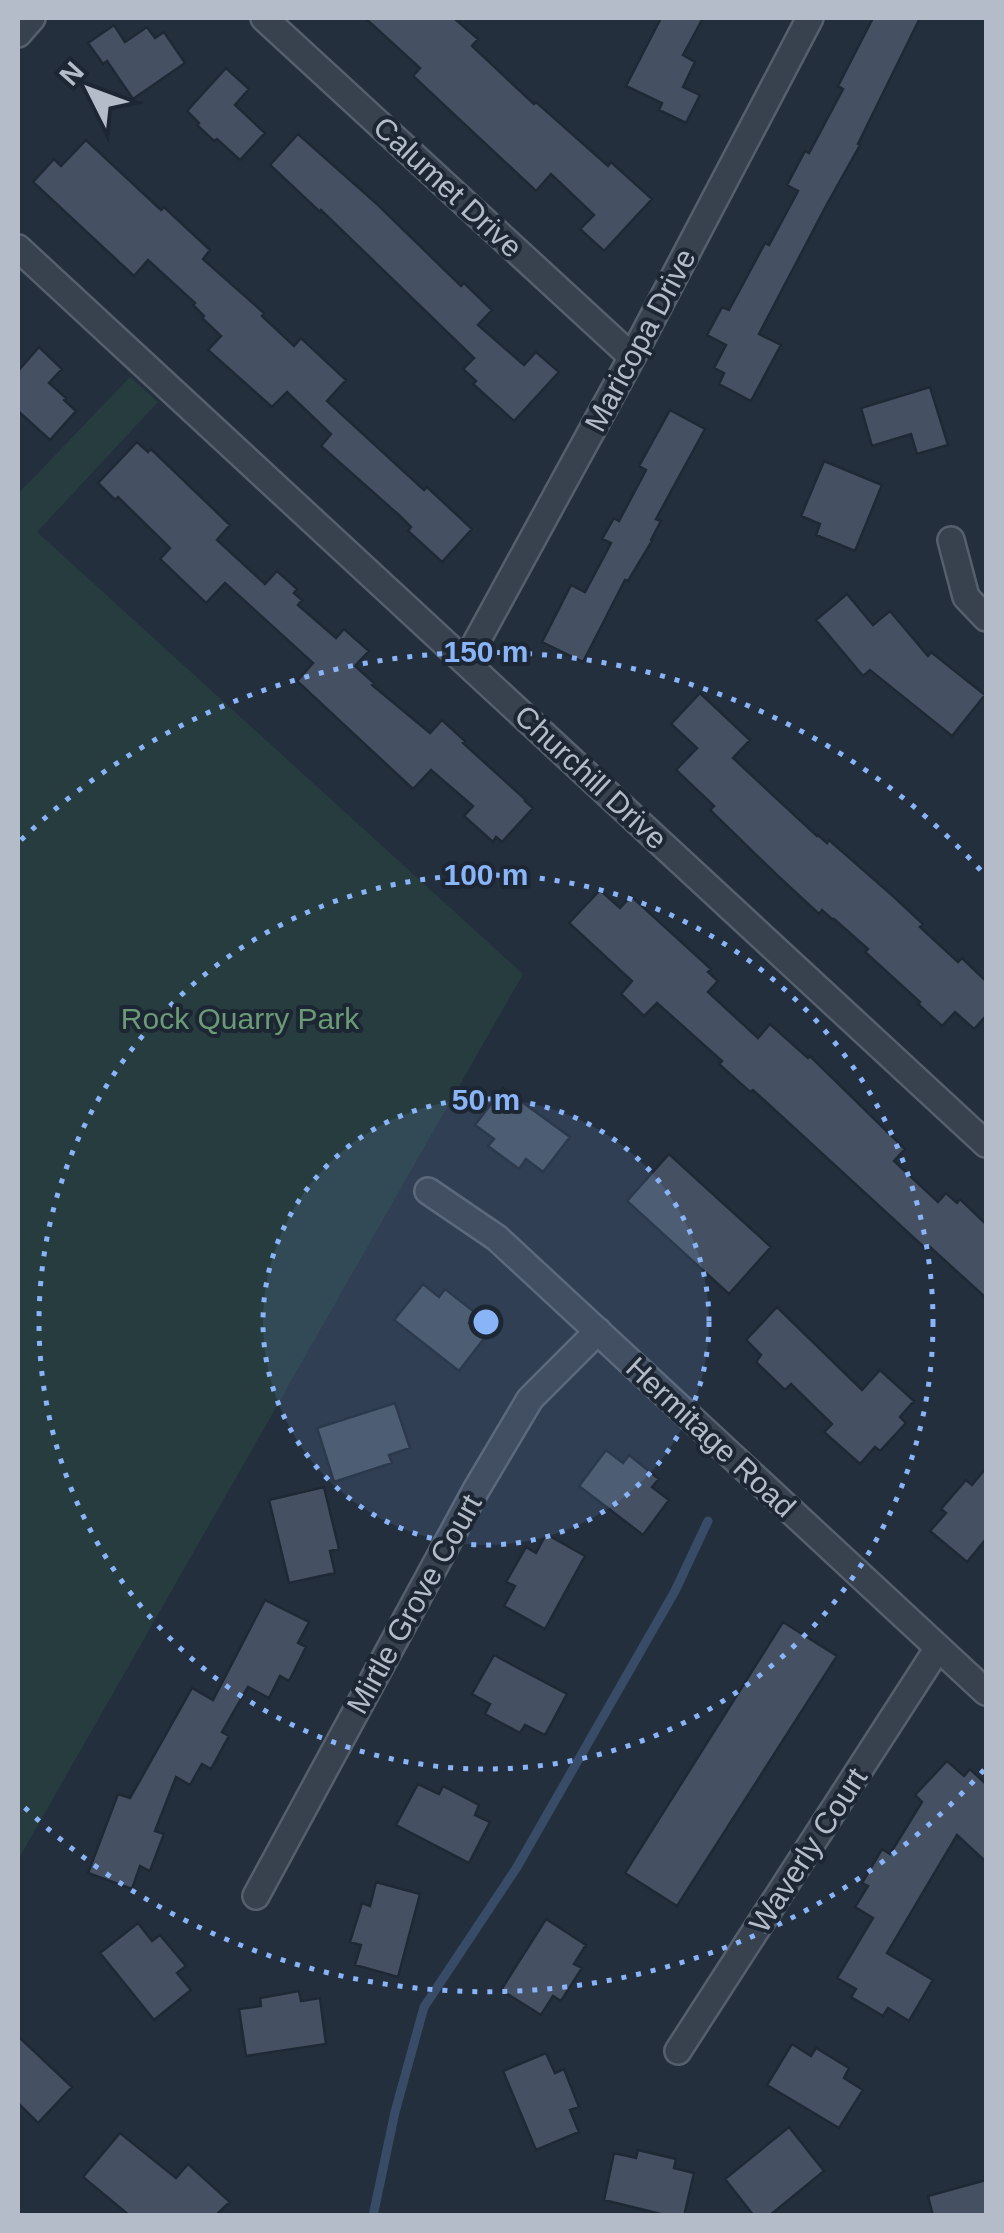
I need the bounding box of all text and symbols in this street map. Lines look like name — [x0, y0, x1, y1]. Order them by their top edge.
north arrow — [40, 40, 140, 140]
text: N — [54, 56, 90, 91]
street label: Calumet Drive — [367, 110, 529, 264]
street label: Maricopa Drive — [578, 243, 702, 437]
text: 150 m — [443, 635, 529, 668]
street label: Churchill Drive — [508, 698, 674, 856]
text: 100 m — [443, 858, 529, 891]
park label: Rock Quarry Park — [121, 1002, 360, 1035]
text: 50 m — [452, 1083, 520, 1116]
centre of rings — [468, 1304, 504, 1340]
street label: Hermitage Road — [620, 1350, 802, 1524]
street label: Mirtle Grove Court — [340, 1488, 488, 1719]
street label: Waverly Court — [743, 1761, 874, 1938]

